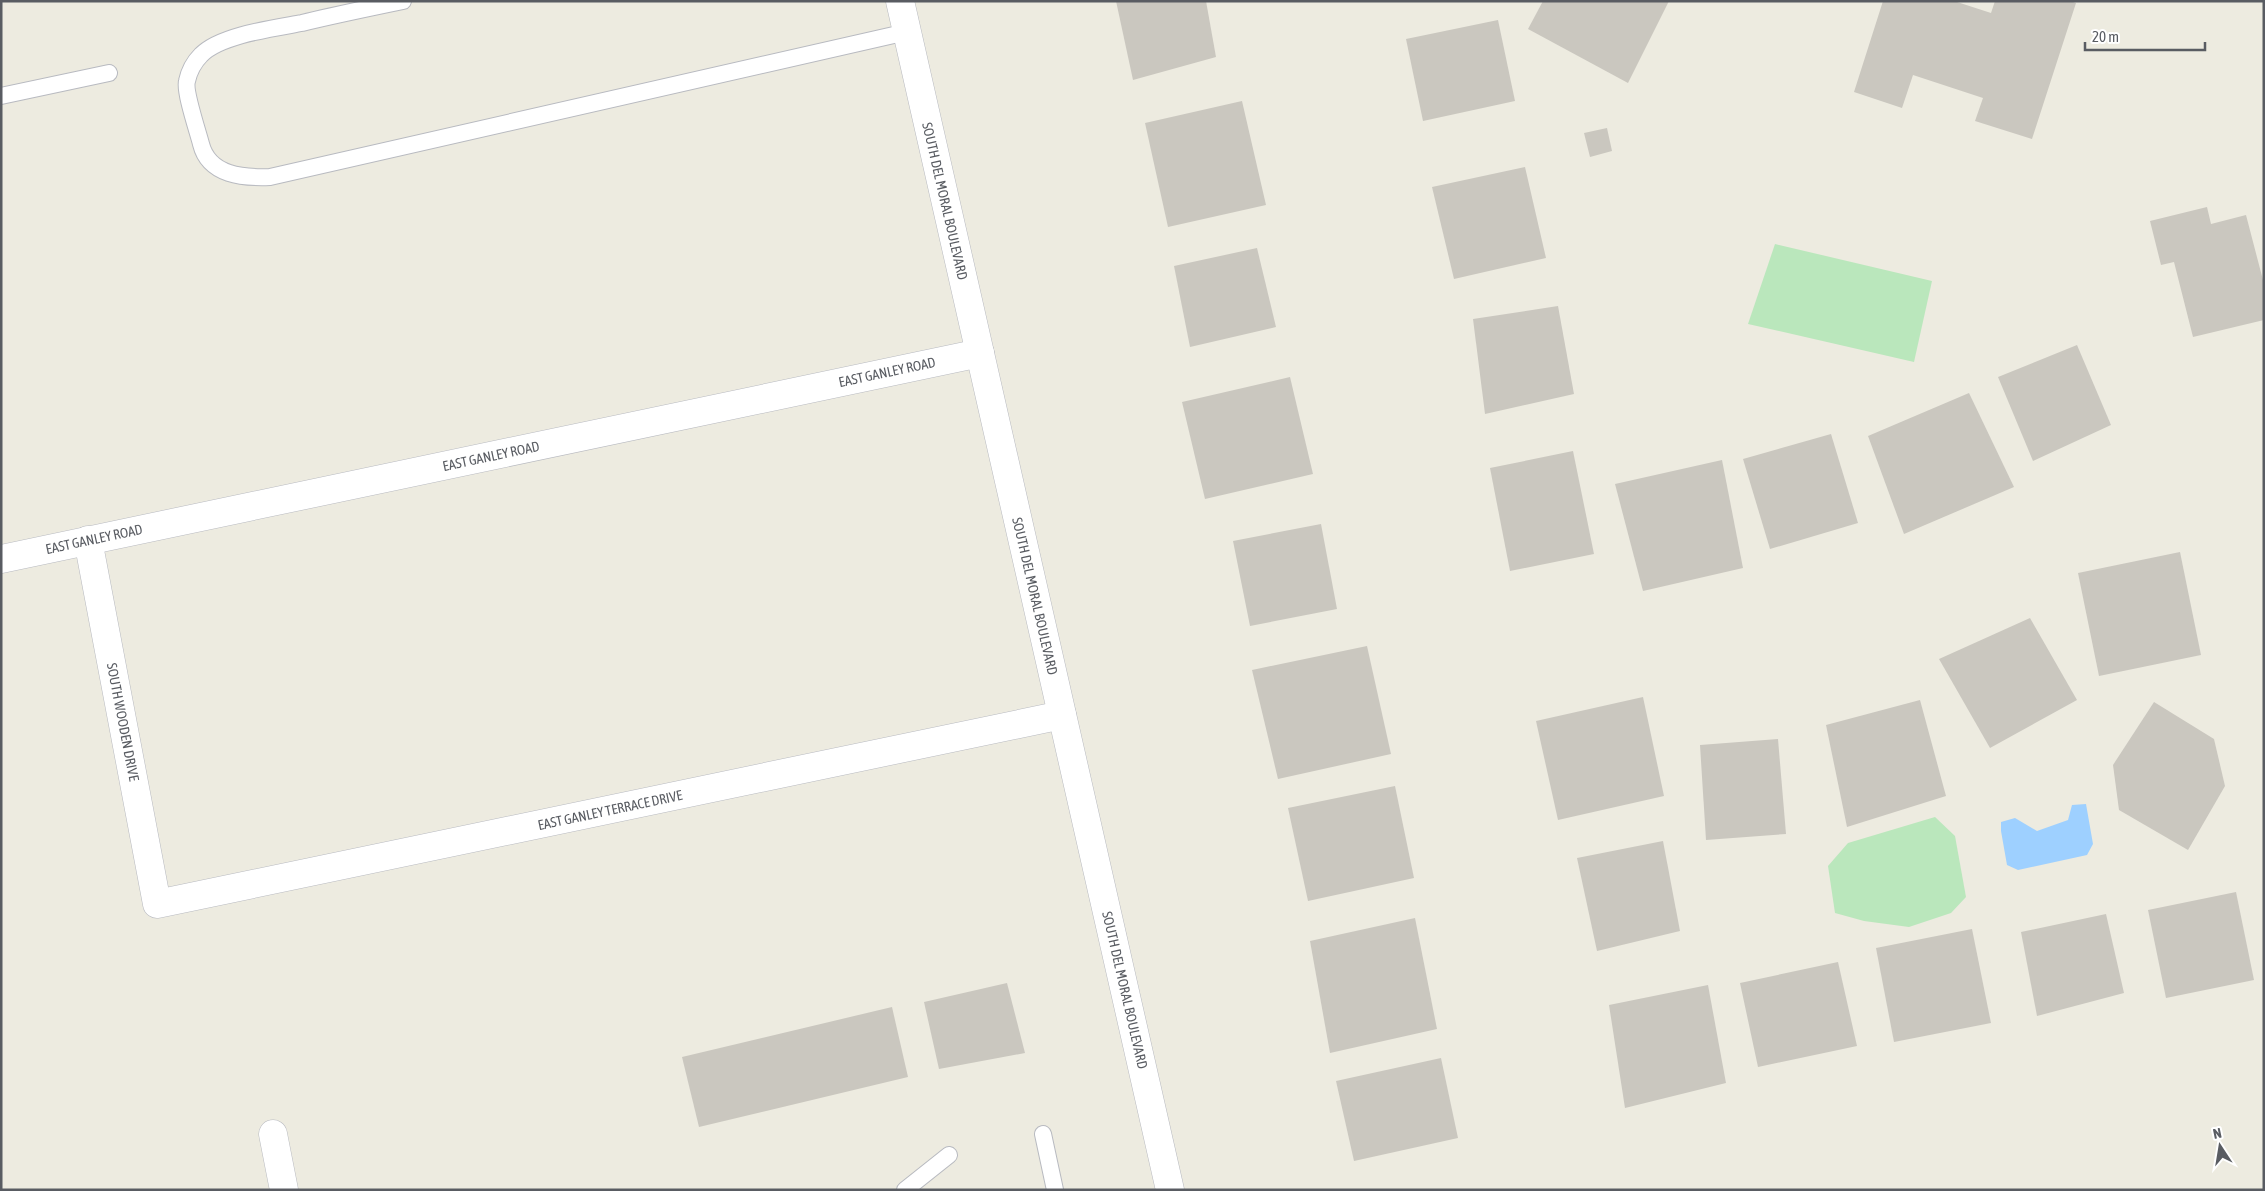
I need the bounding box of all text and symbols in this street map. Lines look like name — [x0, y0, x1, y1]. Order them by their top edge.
scale bar — [2085, 20, 2205, 52]
text: 20 m — [2092, 28, 2119, 45]
street label: SOUTH DEL MORAL BOULEVARD — [919, 121, 971, 281]
street label: EAST GANLEY ROAD — [837, 354, 937, 390]
street label: EAST GANLEY ROAD — [441, 438, 541, 474]
street label: SOUTH DEL MORAL BOULEVARD — [1009, 516, 1061, 676]
street label: EAST GANLEY ROAD — [44, 521, 144, 557]
street label: SOUTH WOODEN DRIVE — [104, 662, 142, 783]
street label: EAST GANLEY TERRACE DRIVE — [536, 787, 684, 833]
street label: SOUTH DEL MORAL BOULEVARD — [1099, 910, 1151, 1070]
north arrow — [2195, 1121, 2245, 1171]
text: N — [2212, 1125, 2223, 1142]

